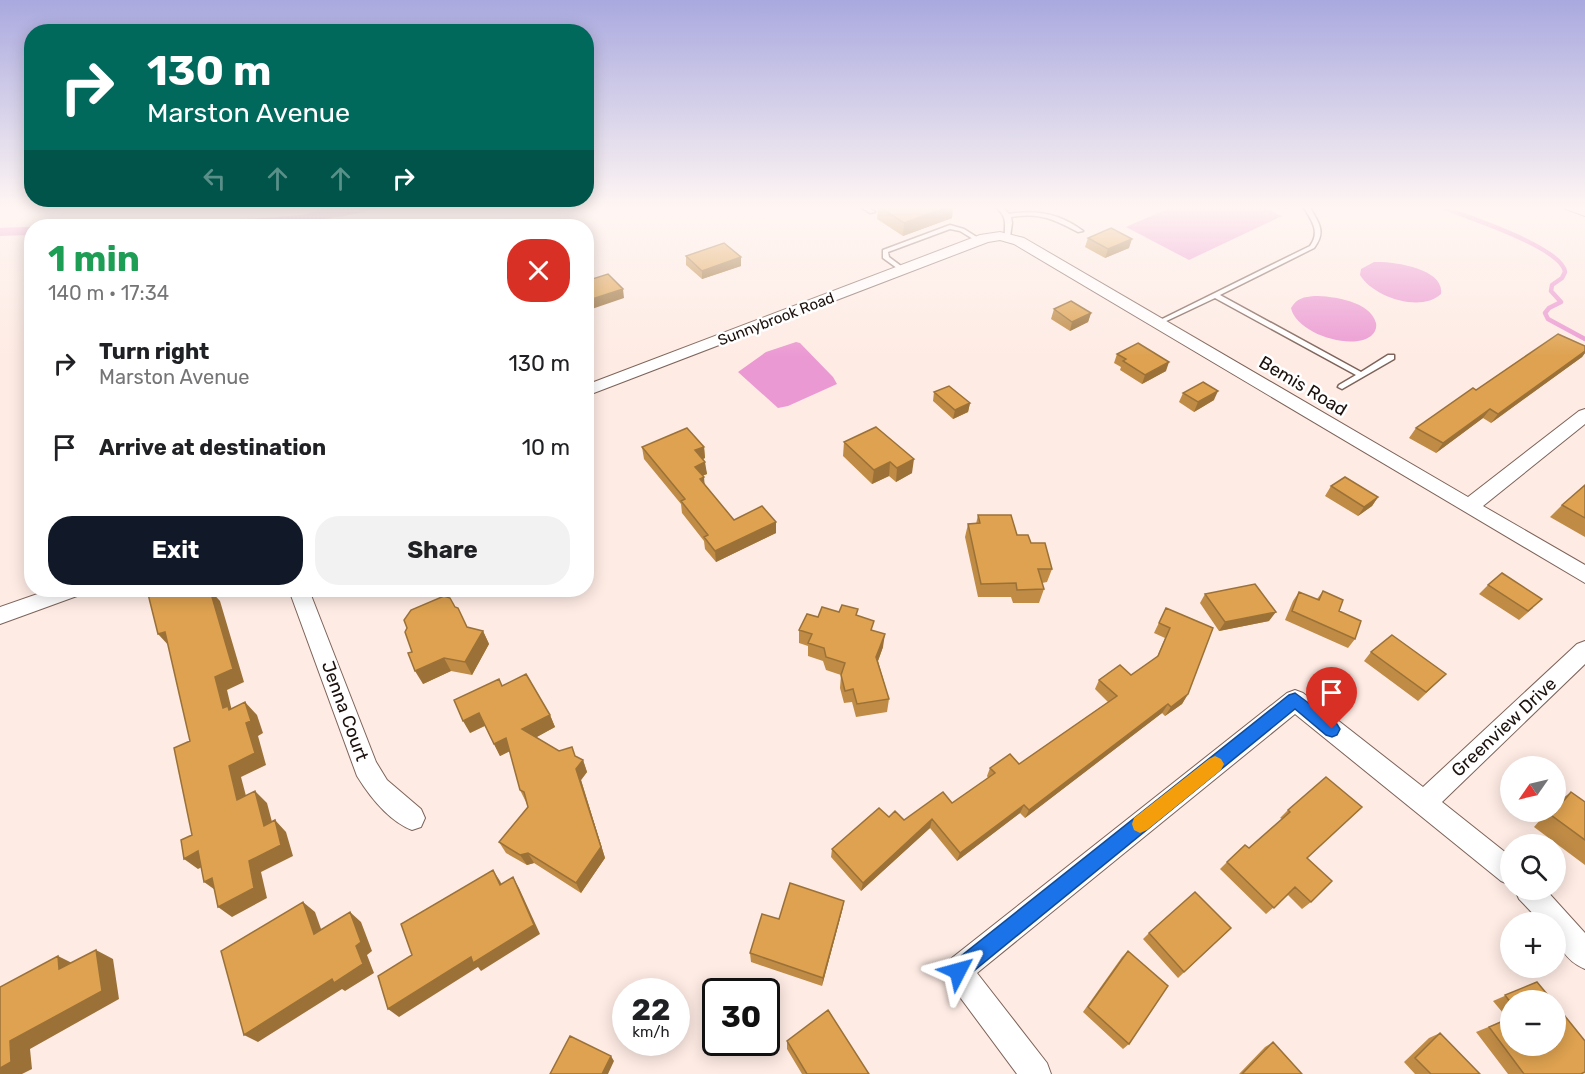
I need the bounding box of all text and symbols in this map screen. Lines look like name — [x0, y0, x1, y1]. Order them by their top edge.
text: 130 m — [147, 46, 272, 96]
icon: right — [48, 48, 126, 126]
text: Marston Avenue — [147, 97, 350, 129]
icon: left — [198, 162, 231, 195]
icon: ahead — [261, 162, 294, 195]
icon: ahead — [324, 162, 357, 195]
icon: right — [387, 162, 420, 195]
text: 1 min — [48, 237, 140, 280]
button: close — [507, 239, 570, 302]
text: 140 m · 17:34 — [48, 281, 169, 305]
street label: Sunnybrook Road — [715, 289, 837, 349]
text: Turn right — [99, 338, 209, 365]
icon: right — [48, 347, 81, 380]
text: 130 m — [508, 350, 570, 377]
street label: Bemis Road — [1255, 351, 1351, 421]
text: Marston Avenue — [99, 365, 250, 389]
icon: arrive — [48, 431, 81, 464]
text: Arrive at destination — [99, 434, 326, 461]
text: 10 m — [522, 434, 570, 461]
button: Exit — [48, 516, 303, 585]
button: Share — [315, 516, 570, 585]
street label: Jenna Court — [317, 658, 373, 764]
pin — [1306, 667, 1357, 729]
street label: Greenview Drive — [1447, 673, 1561, 781]
icon: arrive — [1315, 676, 1348, 709]
north arrow — [1500, 756, 1566, 822]
map controls — [1500, 756, 1566, 1056]
button: search — [1500, 834, 1566, 900]
button: + — [1500, 912, 1566, 978]
position arrow — [926, 939, 990, 1003]
speed limit sign: 30 — [702, 978, 780, 1056]
button: − — [1500, 990, 1566, 1056]
text: 22 — [632, 992, 671, 1028]
text: km/h — [632, 1023, 670, 1041]

